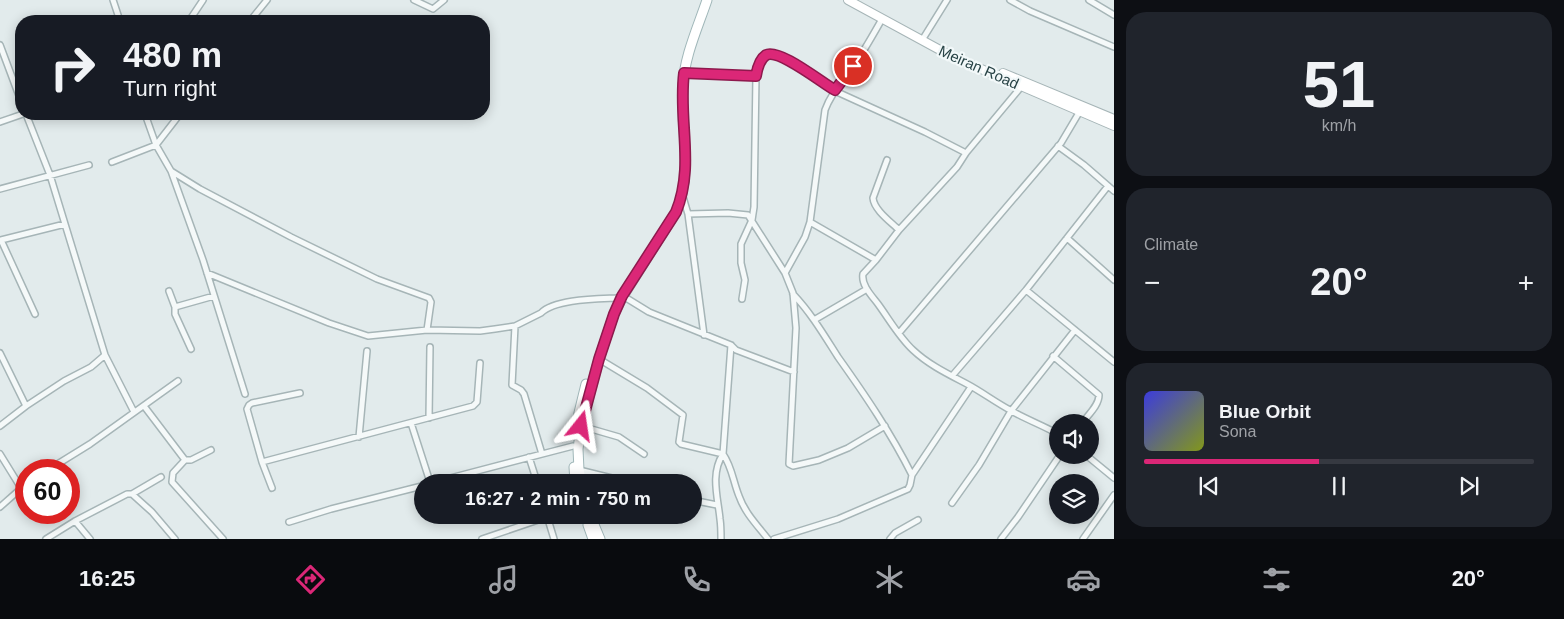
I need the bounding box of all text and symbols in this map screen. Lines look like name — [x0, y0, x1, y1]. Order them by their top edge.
icon: right — [40, 35, 105, 100]
text: 480 m — [123, 35, 222, 74]
street label: Meiran Road — [936, 42, 1022, 92]
pin — [832, 45, 874, 87]
text: 51 — [1303, 48, 1375, 121]
icon: arrive — [839, 52, 867, 80]
text: Turn right — [123, 76, 216, 101]
text: km/h — [1322, 117, 1356, 134]
text: Climate — [1144, 236, 1198, 253]
text: 20° — [1310, 261, 1368, 303]
text: − — [1144, 267, 1160, 298]
text: + — [1518, 267, 1534, 298]
position arrow — [554, 399, 606, 451]
text: Blue Orbit — [1219, 401, 1311, 422]
map controls — [1049, 414, 1099, 524]
button: sound — [1049, 414, 1099, 464]
text: Sona — [1219, 423, 1256, 440]
speed limit sign: 60 — [15, 459, 80, 524]
icon: previous — [1195, 472, 1223, 500]
icon: pause — [1325, 472, 1353, 500]
icon: next — [1455, 472, 1483, 500]
button: layers — [1049, 474, 1099, 524]
text: 16:27 · 2 min · 750 m — [465, 488, 651, 509]
icon: directions — [293, 562, 328, 597]
icon: music — [486, 562, 521, 597]
icon: phone — [679, 562, 714, 597]
icon: climate — [872, 562, 907, 597]
icon: car — [1066, 562, 1101, 597]
icon: filters — [1259, 562, 1294, 597]
text: 16:25 — [79, 566, 135, 591]
text: 20° — [1452, 566, 1485, 591]

